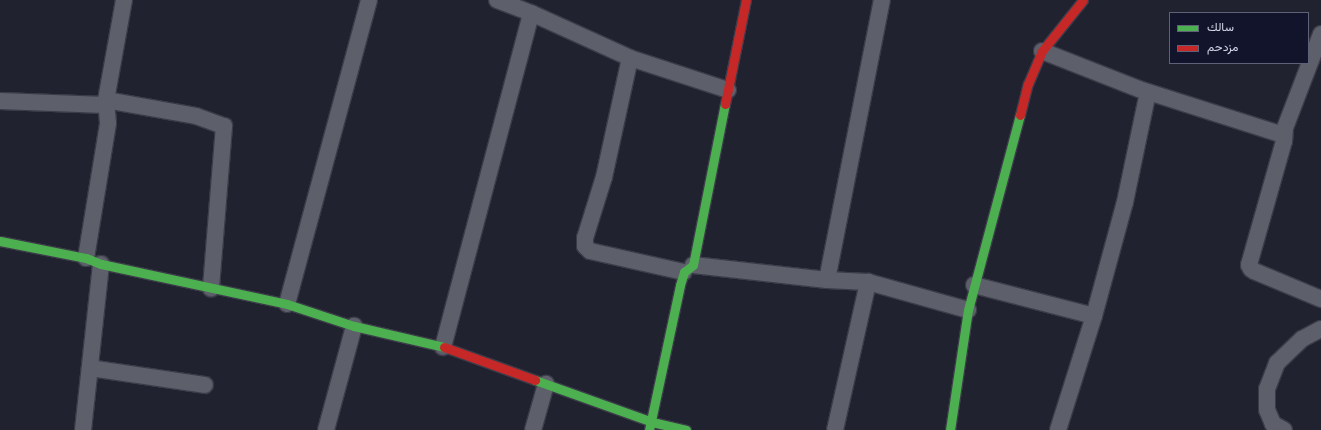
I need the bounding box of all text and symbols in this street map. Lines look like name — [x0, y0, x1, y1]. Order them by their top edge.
legend — [1169, 12, 1309, 64]
text: سالك — [1207, 19, 1234, 35]
text: مزدحم — [1207, 39, 1238, 55]

